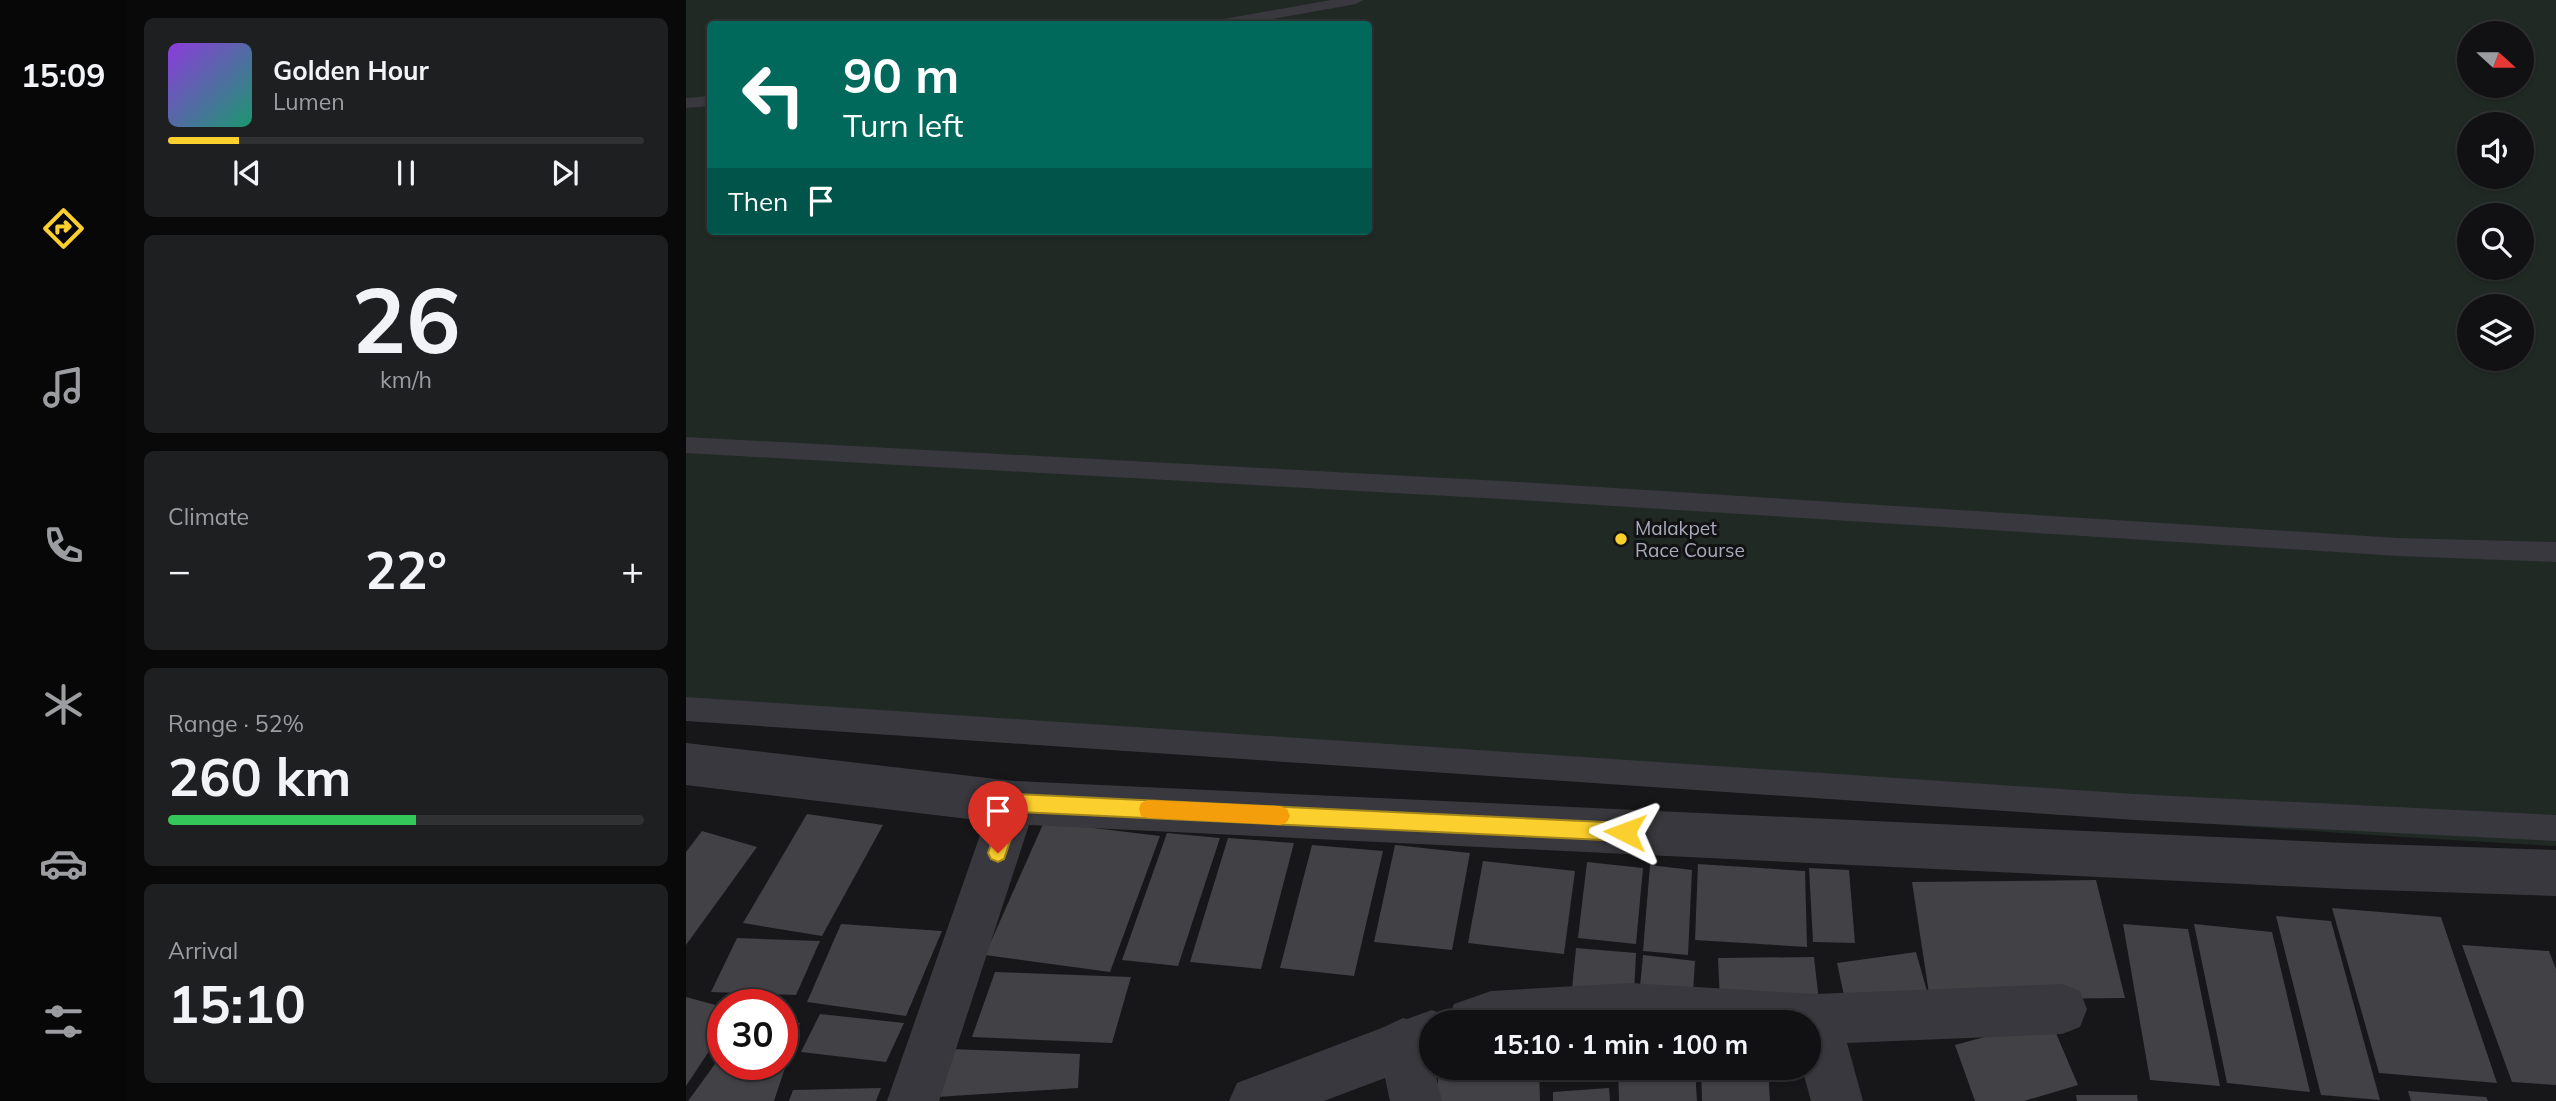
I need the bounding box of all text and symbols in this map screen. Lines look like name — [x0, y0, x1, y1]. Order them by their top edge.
north arrow — [2457, 21, 2534, 98]
map controls — [2457, 21, 2534, 371]
text: 90 m — [843, 44, 959, 105]
icon: left — [728, 49, 819, 140]
text: Golden Hour — [273, 54, 429, 87]
text: 15:09 — [21, 55, 105, 95]
text: Lumen — [273, 87, 345, 116]
text: Turn left — [843, 105, 963, 145]
button: sound — [2457, 112, 2534, 189]
icon: previous — [228, 154, 266, 192]
icon: pause — [387, 154, 425, 192]
icon: next — [546, 154, 584, 192]
icon: arrive — [802, 182, 840, 220]
text: Then — [728, 185, 788, 218]
button: search — [2457, 203, 2534, 280]
icon: directions — [39, 204, 88, 253]
text: 26 — [351, 262, 461, 376]
button: layers — [2457, 294, 2534, 371]
icon: music — [39, 363, 88, 412]
text: km/h — [380, 365, 432, 394]
text: Climate — [168, 502, 249, 531]
place label: Malakpet Race Course — [1635, 516, 1745, 562]
icon: phone — [39, 521, 88, 570]
marker: Malakpet Race Course — [1613, 531, 1629, 547]
text: 22° — [365, 537, 447, 602]
text: − — [168, 546, 191, 594]
text: + — [621, 546, 644, 594]
icon: climate — [39, 680, 88, 729]
text: Range · 52% — [168, 709, 304, 738]
text: 260 km — [168, 744, 351, 809]
pin — [968, 781, 1028, 853]
icon: arrive — [979, 792, 1017, 830]
position arrow — [1588, 795, 1662, 869]
icon: car — [39, 839, 88, 888]
text: Arrival — [168, 936, 238, 965]
text: 15:10 — [168, 971, 306, 1036]
speed limit sign: 30 — [707, 989, 798, 1080]
icon: filters — [39, 997, 88, 1046]
text: 15:10 · 1 min · 100 m — [1492, 1028, 1748, 1061]

